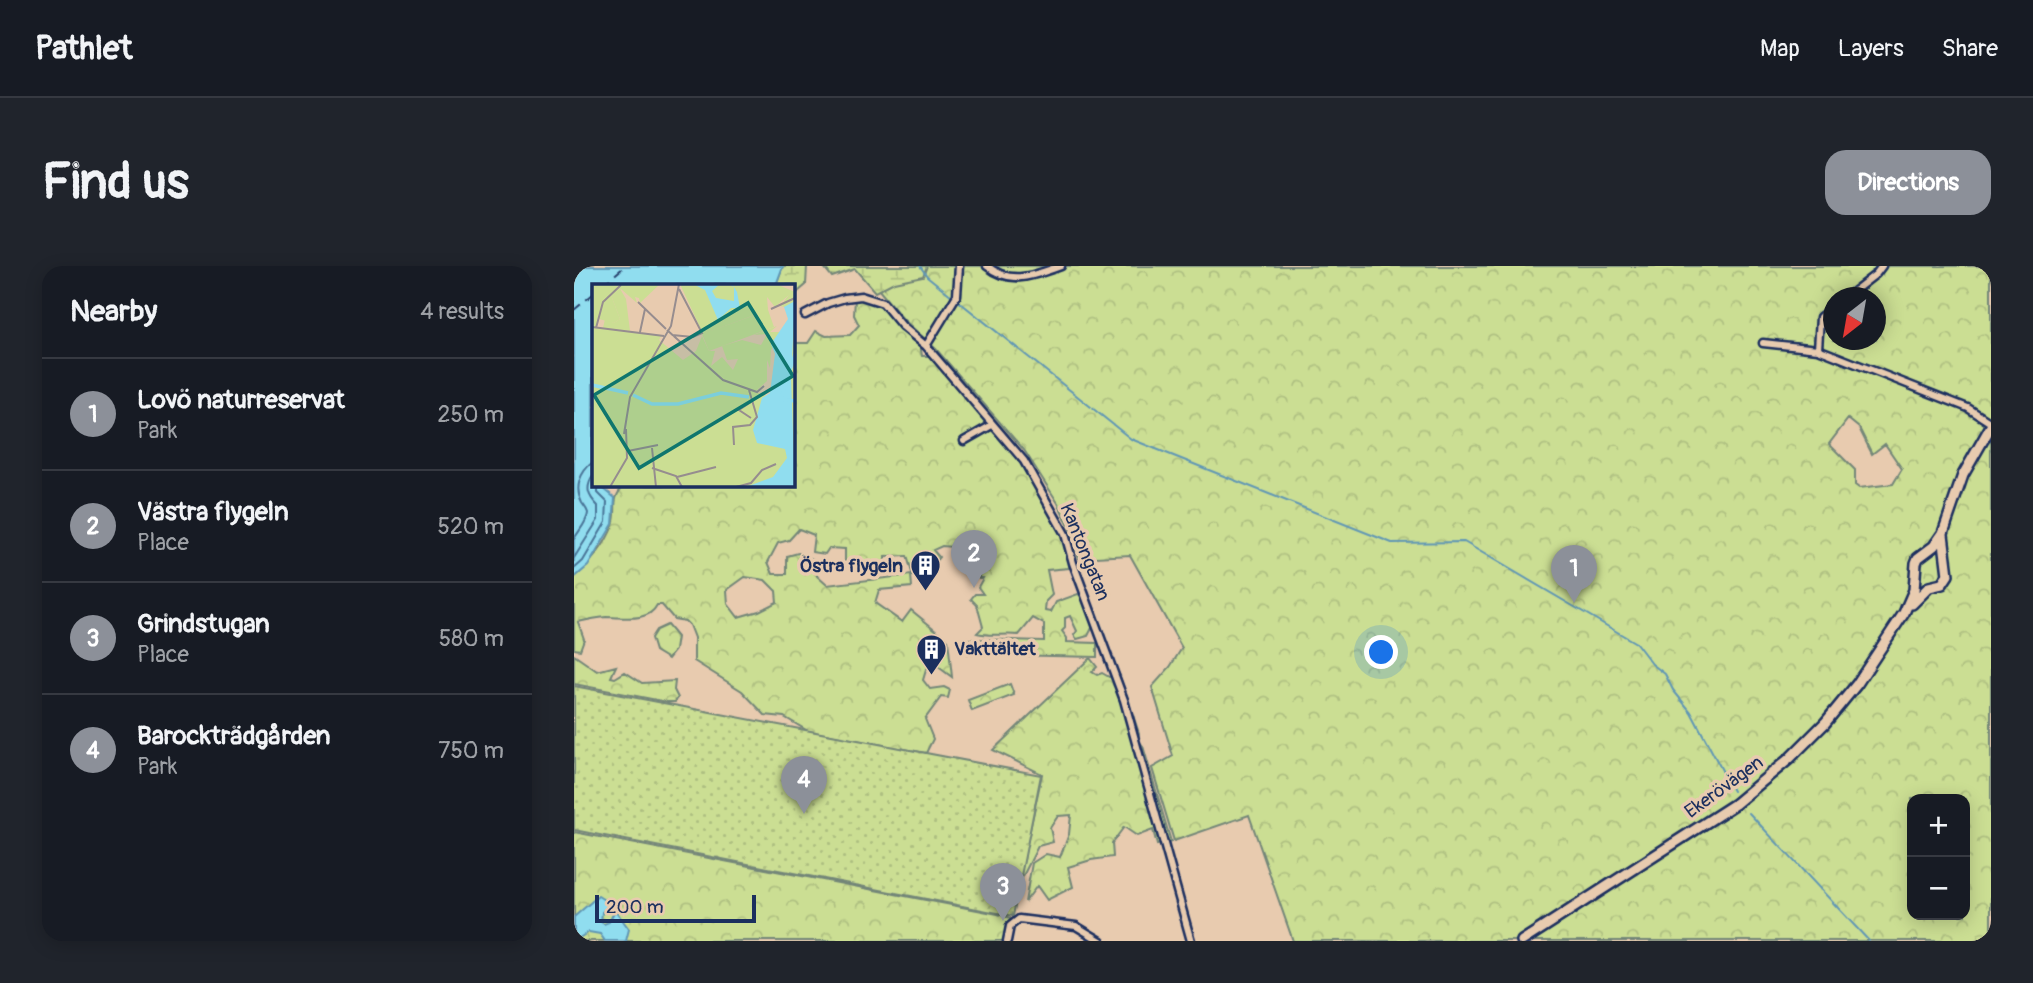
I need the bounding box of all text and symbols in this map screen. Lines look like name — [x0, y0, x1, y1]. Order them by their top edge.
text: Pathlet — [35, 28, 132, 69]
text: Map — [1760, 34, 1800, 63]
text: Layers — [1838, 34, 1904, 63]
text: Share — [1942, 34, 1998, 63]
button: Directions — [1825, 150, 1991, 215]
text: Find us — [42, 152, 189, 213]
inset map — [592, 284, 794, 486]
north arrow — [1823, 287, 1886, 350]
text: Nearby — [70, 293, 157, 330]
text: 4 results — [420, 297, 504, 326]
text: Lovö naturreservat — [137, 384, 345, 416]
text: 1 — [89, 400, 98, 429]
text: 250 m — [438, 400, 504, 429]
text: Park — [137, 416, 177, 445]
text: Västra flygeln — [137, 496, 289, 528]
street label: Kantongatan — [1055, 500, 1115, 604]
text: 2 — [87, 512, 99, 541]
text: 520 m — [438, 512, 504, 541]
text: Place — [137, 528, 189, 557]
pin: 2 — [951, 530, 997, 588]
pin: 1 — [1551, 545, 1597, 603]
building icon: Östra flygeln — [909, 549, 943, 593]
place label: Östra flygeln — [800, 554, 903, 578]
text: Grindstugan — [137, 608, 270, 640]
text: 3 — [87, 624, 99, 653]
text: 580 m — [439, 624, 504, 653]
building icon: Vakttältet — [914, 632, 948, 676]
your location — [1364, 635, 1398, 669]
place label: Vakttältet — [954, 637, 1037, 661]
text: Place — [137, 640, 189, 669]
text: Barockträdgården — [137, 720, 331, 752]
text: 4 — [86, 736, 100, 765]
text: 750 m — [438, 736, 504, 765]
street label: Ekerövägen — [1680, 750, 1768, 824]
text: Park — [137, 752, 177, 781]
pin: 4 — [781, 756, 827, 814]
map controls — [1907, 794, 1970, 920]
button: + — [1907, 794, 1970, 857]
button: − — [1907, 857, 1970, 920]
pin: 3 — [980, 863, 1026, 921]
scale bar — [595, 892, 756, 924]
text: 200 m — [606, 895, 664, 919]

